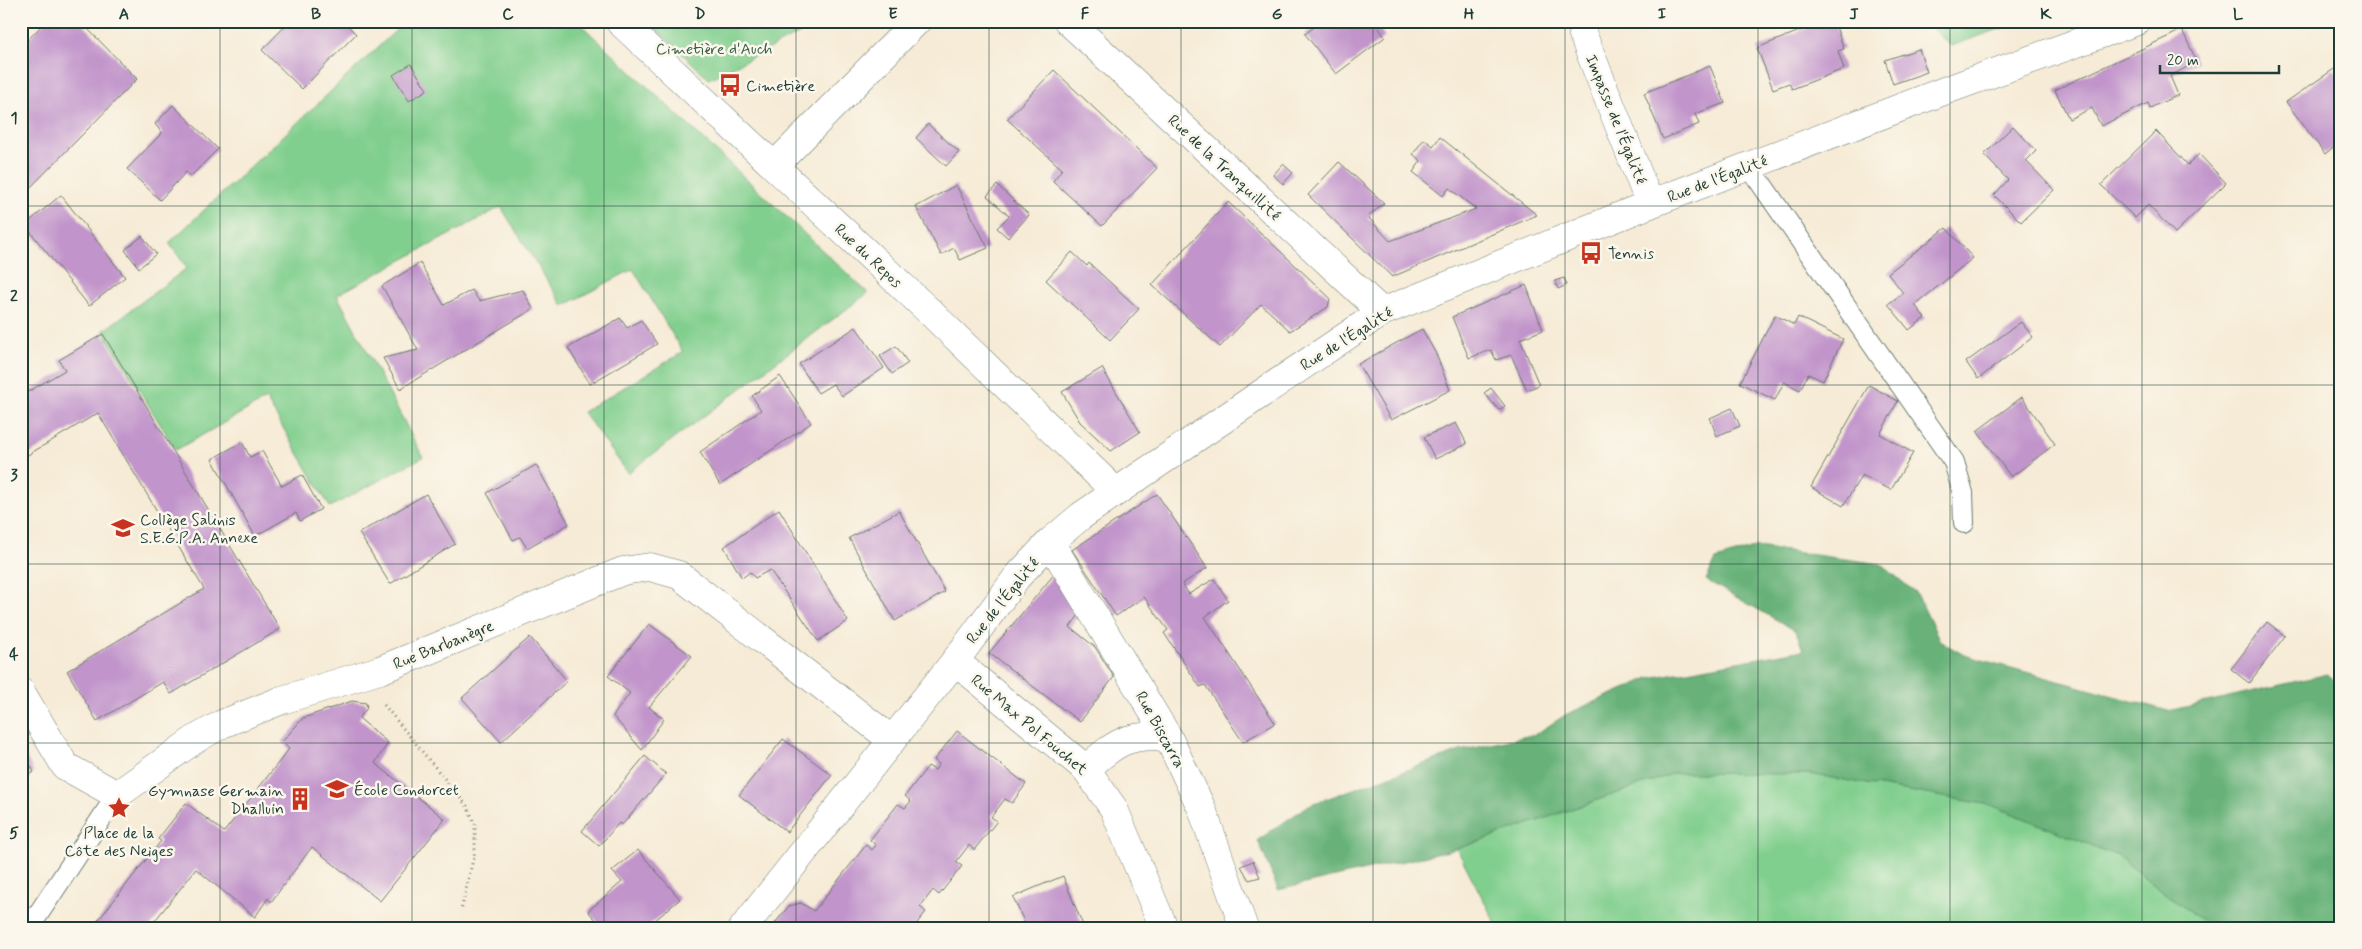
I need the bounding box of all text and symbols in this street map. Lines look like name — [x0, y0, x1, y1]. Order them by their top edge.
text: A — [119, 4, 129, 25]
text: B — [311, 4, 321, 25]
text: C — [502, 4, 514, 25]
text: D — [694, 4, 706, 25]
text: E — [888, 4, 898, 25]
text: F — [1081, 4, 1090, 25]
text: G — [1272, 4, 1283, 25]
text: H — [1464, 4, 1475, 25]
text: I — [1658, 4, 1667, 25]
text: J — [1849, 4, 1859, 25]
text: K — [2040, 4, 2052, 25]
text: L — [2233, 4, 2244, 25]
park label: Cimetière d'Auch — [656, 39, 772, 60]
scale bar — [2160, 42, 2278, 74]
text: 20 m — [2167, 51, 2199, 71]
street label: Impasse de l'Égalité — [1580, 52, 1651, 188]
bus stop icon: Cimetière — [717, 72, 743, 98]
place label: Cimetière — [746, 76, 815, 97]
text: 1 — [10, 108, 18, 129]
street label: Rue de la Tranquillité — [1163, 110, 1285, 226]
street label: Rue de l'Égalité — [1665, 151, 1771, 208]
street label: Rue du Repos — [830, 219, 906, 293]
bus stop icon: Tennis — [1578, 240, 1604, 266]
place label: Tennis — [1608, 244, 1654, 265]
text: 2 — [10, 286, 18, 307]
street label: Rue de l'Égalité — [1297, 302, 1397, 376]
text: 3 — [10, 465, 18, 486]
place label: Collège Salinis S.E.G.P.A. Annexe — [140, 510, 258, 549]
school or university icon: Collège Salinis S.E.G.P.A. Annexe — [110, 515, 136, 541]
street label: Rue de l'Égalité — [962, 553, 1044, 649]
street label: Rue Barbanègre — [390, 616, 497, 675]
text: 4 — [9, 644, 19, 665]
street label: Rue Max Pol Fouchet — [966, 670, 1092, 781]
street label: Rue Biscarra — [1130, 688, 1189, 772]
school or university icon: École Condorcet — [324, 776, 350, 802]
place label: École Condorcet — [354, 780, 459, 801]
place label: Gymnase Germain Dhalluin — [148, 781, 284, 820]
building icon: Gymnase Germain Dhalluin — [287, 786, 313, 812]
place icon: Place de la Côte des Neiges — [106, 795, 132, 821]
text: 5 — [9, 823, 19, 844]
place label: Place de la Côte des Neiges — [64, 823, 174, 862]

